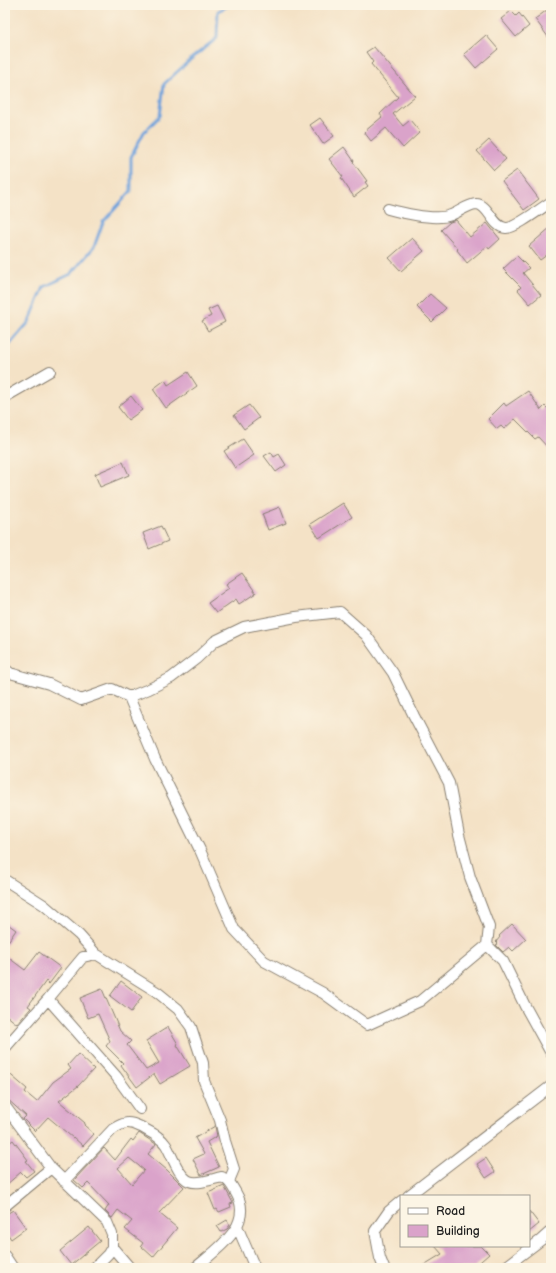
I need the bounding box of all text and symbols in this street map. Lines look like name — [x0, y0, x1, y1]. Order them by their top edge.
legend — [400, 1195, 530, 1247]
text: Road — [436, 1204, 465, 1219]
text: Building — [436, 1224, 480, 1239]

